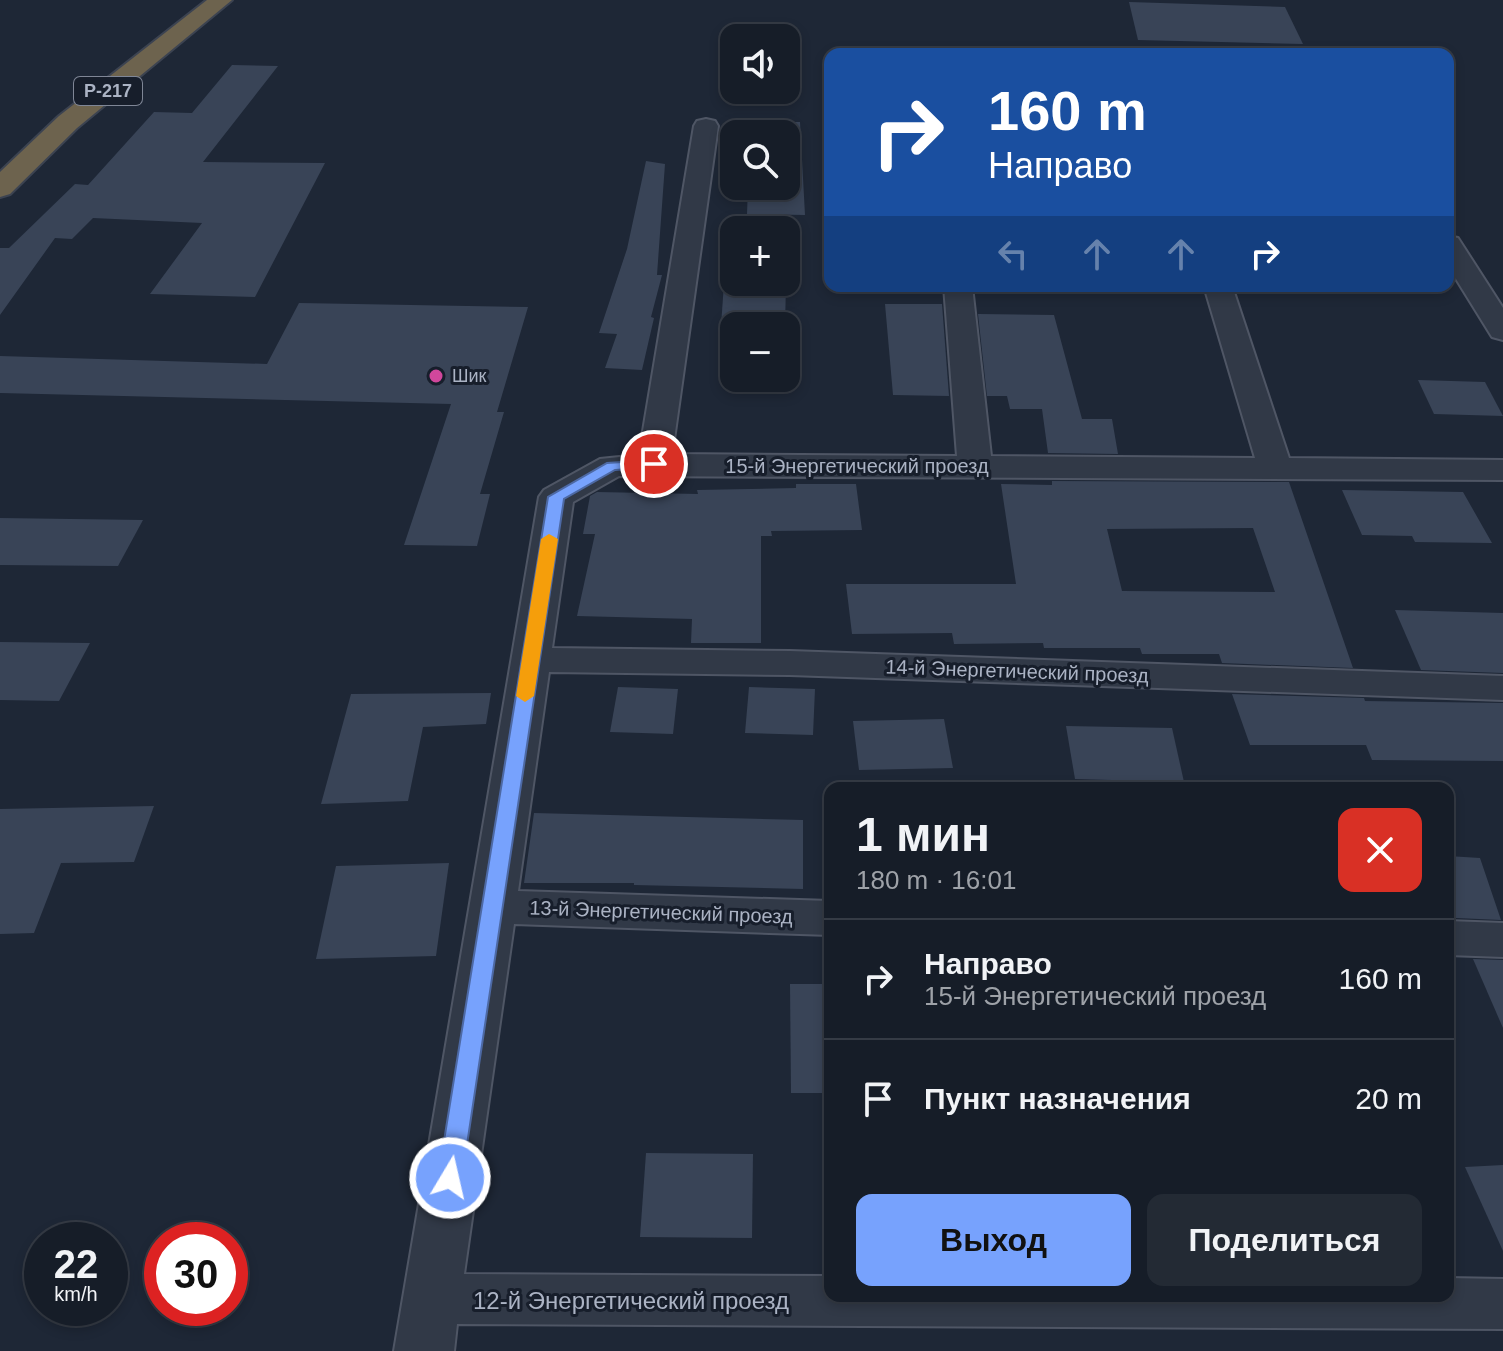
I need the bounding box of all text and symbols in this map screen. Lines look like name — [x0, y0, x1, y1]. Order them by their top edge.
map controls — [720, 24, 800, 392]
button: sound — [720, 24, 800, 104]
road number: Р-217 — [74, 77, 142, 105]
text: 160 m — [988, 79, 1147, 142]
icon: right — [856, 80, 960, 184]
button: search — [720, 120, 800, 200]
text: Направо — [988, 145, 1132, 186]
button: + — [720, 216, 800, 296]
icon: left — [991, 232, 1035, 276]
icon: ahead — [1075, 232, 1119, 276]
icon: ahead — [1159, 232, 1203, 276]
icon: right — [1243, 232, 1287, 276]
button: − — [720, 312, 800, 392]
place label: Шик — [452, 366, 487, 386]
marker: Шик — [427, 367, 445, 385]
pin — [620, 430, 688, 498]
icon: arrive — [632, 442, 676, 486]
street label: 15-й Энергетический проезд — [725, 455, 989, 477]
street label: 14-й Энергетический проезд — [885, 655, 1149, 687]
text: 1 мин — [856, 808, 990, 861]
button: close — [1338, 808, 1422, 892]
text: 180 m · 16:01 — [856, 865, 1016, 895]
street label: 13-й Энергетический проезд — [529, 896, 793, 928]
text: Направо — [924, 947, 1052, 980]
icon: right — [856, 957, 900, 1001]
text: 160 m — [1339, 962, 1422, 995]
text: 15-й Энергетический проезд — [924, 981, 1266, 1011]
icon: arrive — [856, 1077, 900, 1121]
text: Пункт назначения — [924, 1082, 1191, 1115]
text: 20 m — [1355, 1082, 1422, 1115]
position arrow — [408, 1136, 492, 1220]
button: Выход — [856, 1194, 1131, 1286]
button: Поделиться — [1147, 1194, 1422, 1286]
speed limit sign: 30 — [144, 1222, 248, 1326]
text: 22 — [54, 1242, 98, 1286]
text: km/h — [54, 1283, 98, 1305]
street label: 12-й Энергетический проезд — [473, 1287, 789, 1314]

